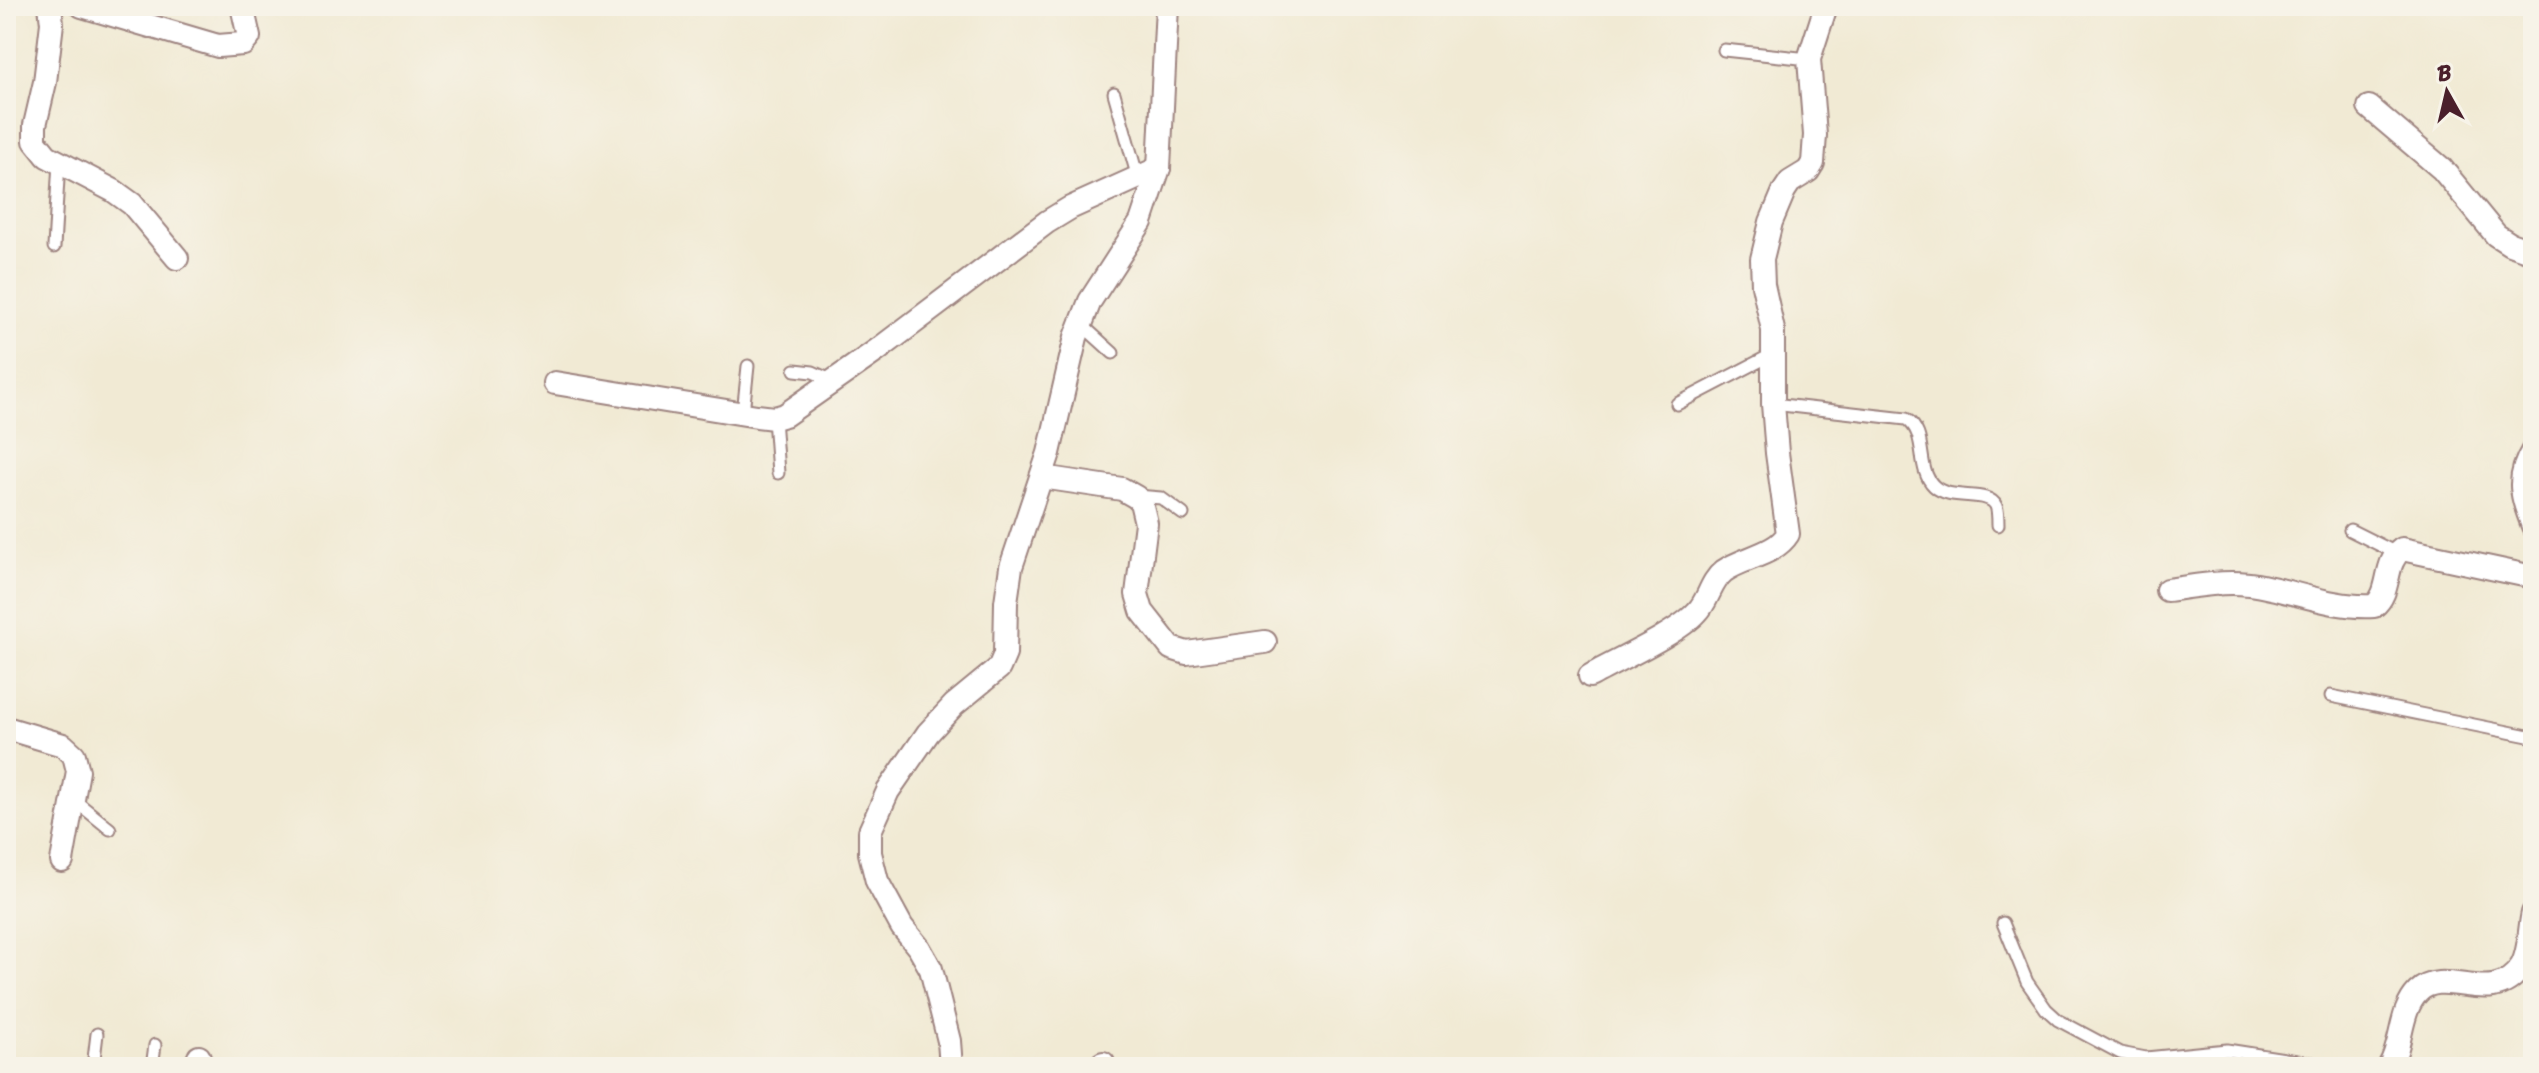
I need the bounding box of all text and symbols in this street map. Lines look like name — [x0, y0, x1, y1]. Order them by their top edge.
north arrow — [2407, 52, 2487, 132]
text: B — [2435, 52, 2454, 93]

